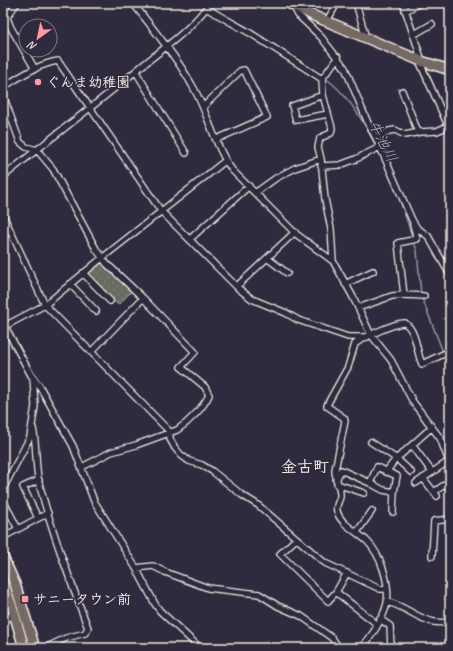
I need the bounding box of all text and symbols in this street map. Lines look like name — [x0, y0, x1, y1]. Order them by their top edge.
north arrow — [18, 18, 58, 58]
text: N — [24, 37, 39, 54]
place label: ぐんま幼稚園 — [46, 74, 130, 91]
marker: ぐんま幼稚園 — [33, 77, 43, 87]
water label: 牛池川 — [364, 117, 401, 166]
district label: 金古町 — [281, 457, 329, 477]
place label: サニータウン前 — [33, 591, 131, 608]
marker: サニータウン前 — [20, 594, 30, 604]

